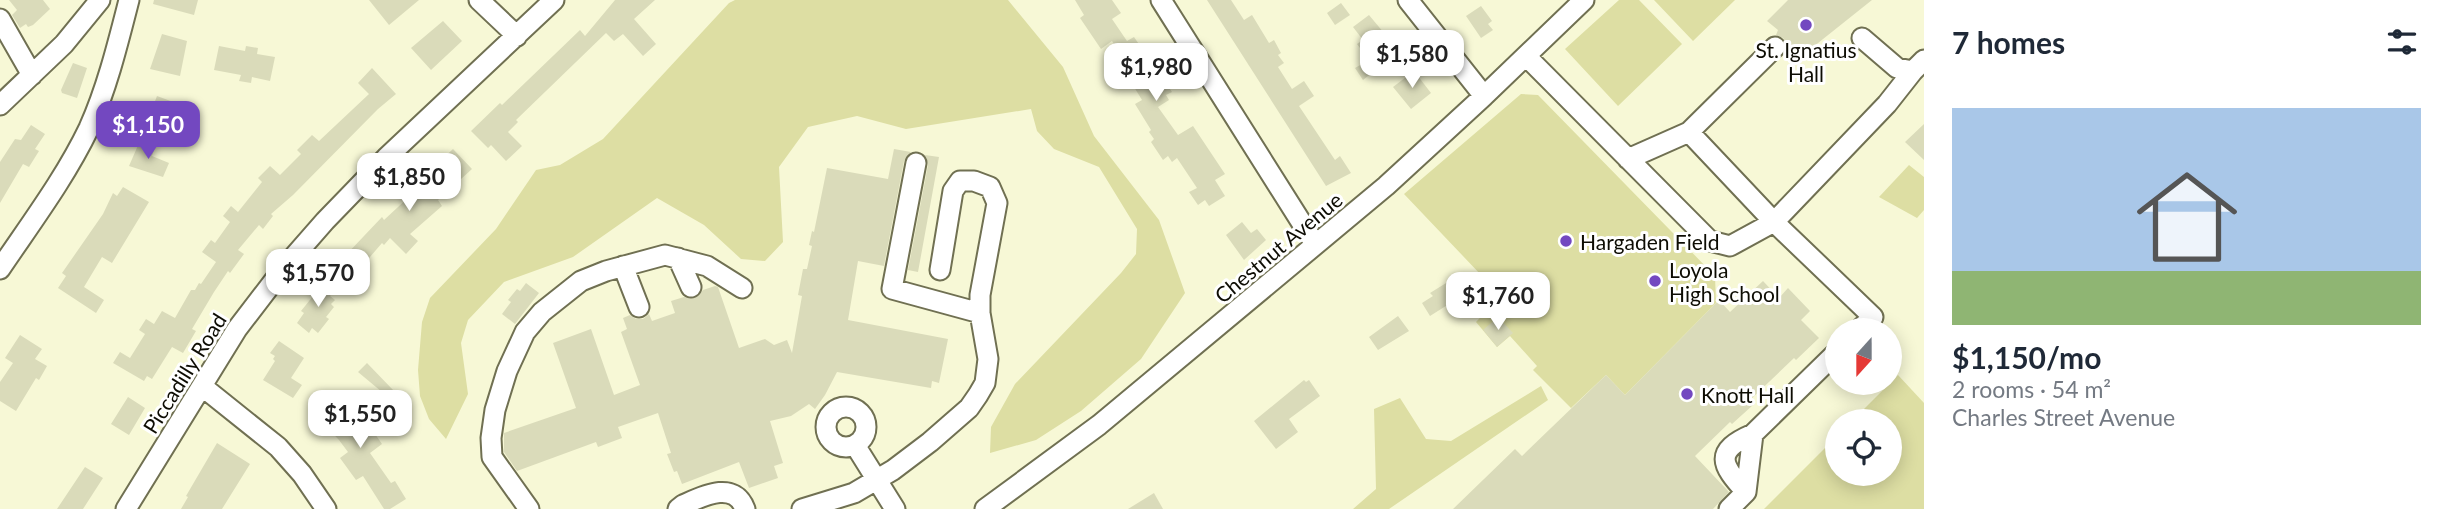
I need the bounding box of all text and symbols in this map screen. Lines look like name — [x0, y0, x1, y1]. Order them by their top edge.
marker: St. Ignatius Hall — [1798, 17, 1814, 33]
icon: filters — [2383, 23, 2421, 61]
text: 7 homes — [1952, 24, 2065, 60]
pin: $1,580 — [1355, 31, 1469, 90]
place label: St. Ignatius Hall — [1756, 37, 1857, 86]
text: $1,580 — [1376, 39, 1448, 67]
pin: $1,980 — [1099, 43, 1213, 103]
text: $1,980 — [1120, 52, 1192, 80]
pin: $1,150 — [91, 102, 205, 161]
text: $1,150 — [112, 110, 184, 138]
pin: $1,850 — [352, 154, 466, 213]
icon: home — [2124, 154, 2250, 280]
text: $1,850 — [373, 162, 445, 190]
street label: Chestnut Avenue — [1209, 186, 1347, 308]
place label: Hargaden Field — [1580, 229, 1720, 254]
marker: Hargaden Field — [1558, 233, 1574, 249]
pin: $1,570 — [261, 250, 375, 309]
place label: Loyola High School — [1669, 257, 1780, 306]
text: $1,570 — [282, 258, 354, 286]
pin: $1,760 — [1441, 272, 1555, 332]
marker: Loyola High School — [1647, 273, 1663, 289]
text: $1,760 — [1462, 281, 1534, 309]
street label: Piccadilly Road — [137, 308, 231, 438]
north arrow — [1825, 318, 1902, 396]
map controls — [1825, 318, 1902, 486]
text: $1,150/mo — [1952, 339, 2101, 375]
text: 2 rooms · 54 m² — [1952, 375, 2111, 403]
place label: Knott Hall — [1701, 382, 1794, 407]
marker: Knott Hall — [1679, 386, 1695, 402]
pin: $1,550 — [303, 391, 417, 450]
text: $1,550 — [324, 399, 396, 427]
text: Charles Street Avenue — [1952, 403, 2175, 431]
button: locate — [1825, 409, 1902, 486]

